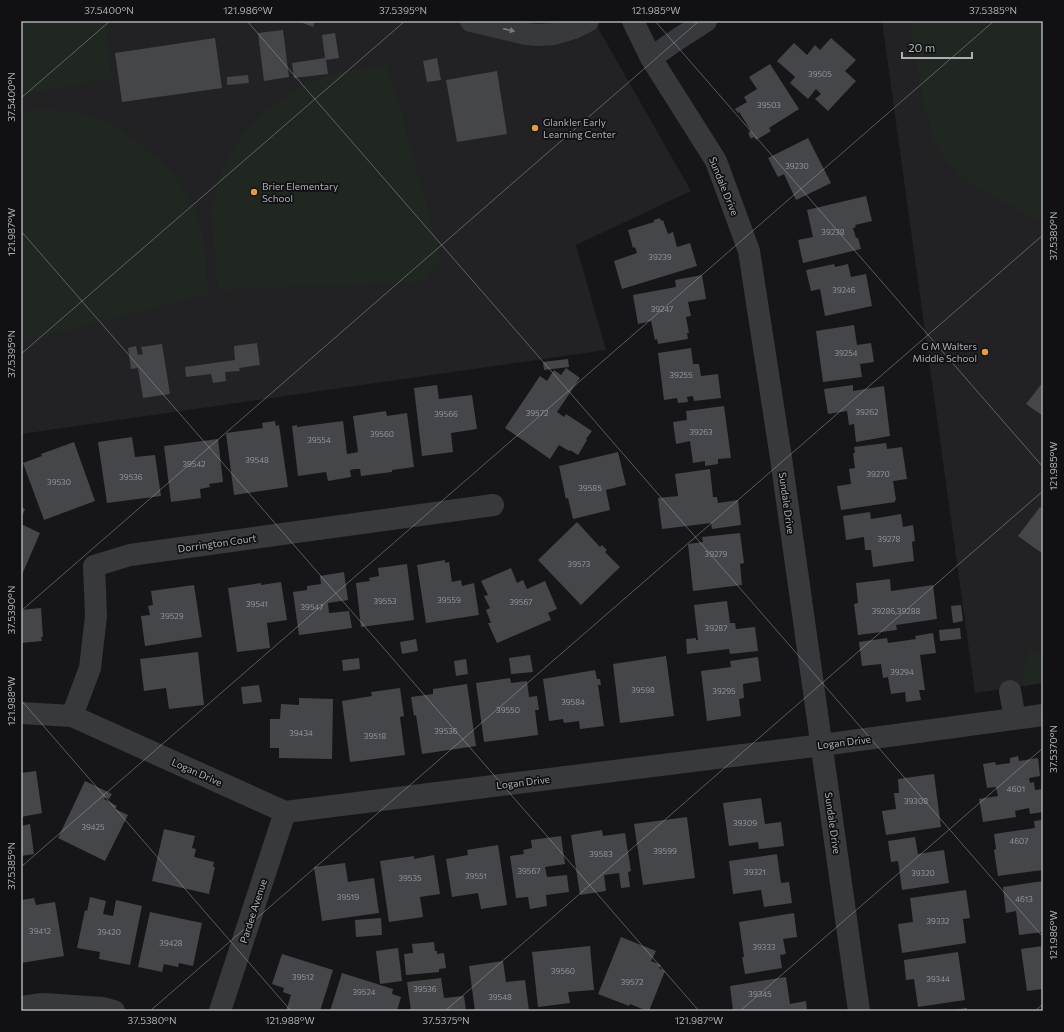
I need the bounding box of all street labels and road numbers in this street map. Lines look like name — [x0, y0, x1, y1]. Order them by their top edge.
street label: Sundale Drive — [707, 155, 741, 217]
street label: Sundale Drive — [777, 471, 797, 535]
street label: Dorrington Court — [177, 532, 257, 554]
street label: Logan Drive — [816, 733, 872, 751]
street label: Logan Drive — [170, 756, 224, 788]
street label: Logan Drive — [495, 773, 551, 791]
street label: Sundale Drive — [823, 791, 843, 855]
street label: Pardee Avenue — [237, 877, 269, 945]

